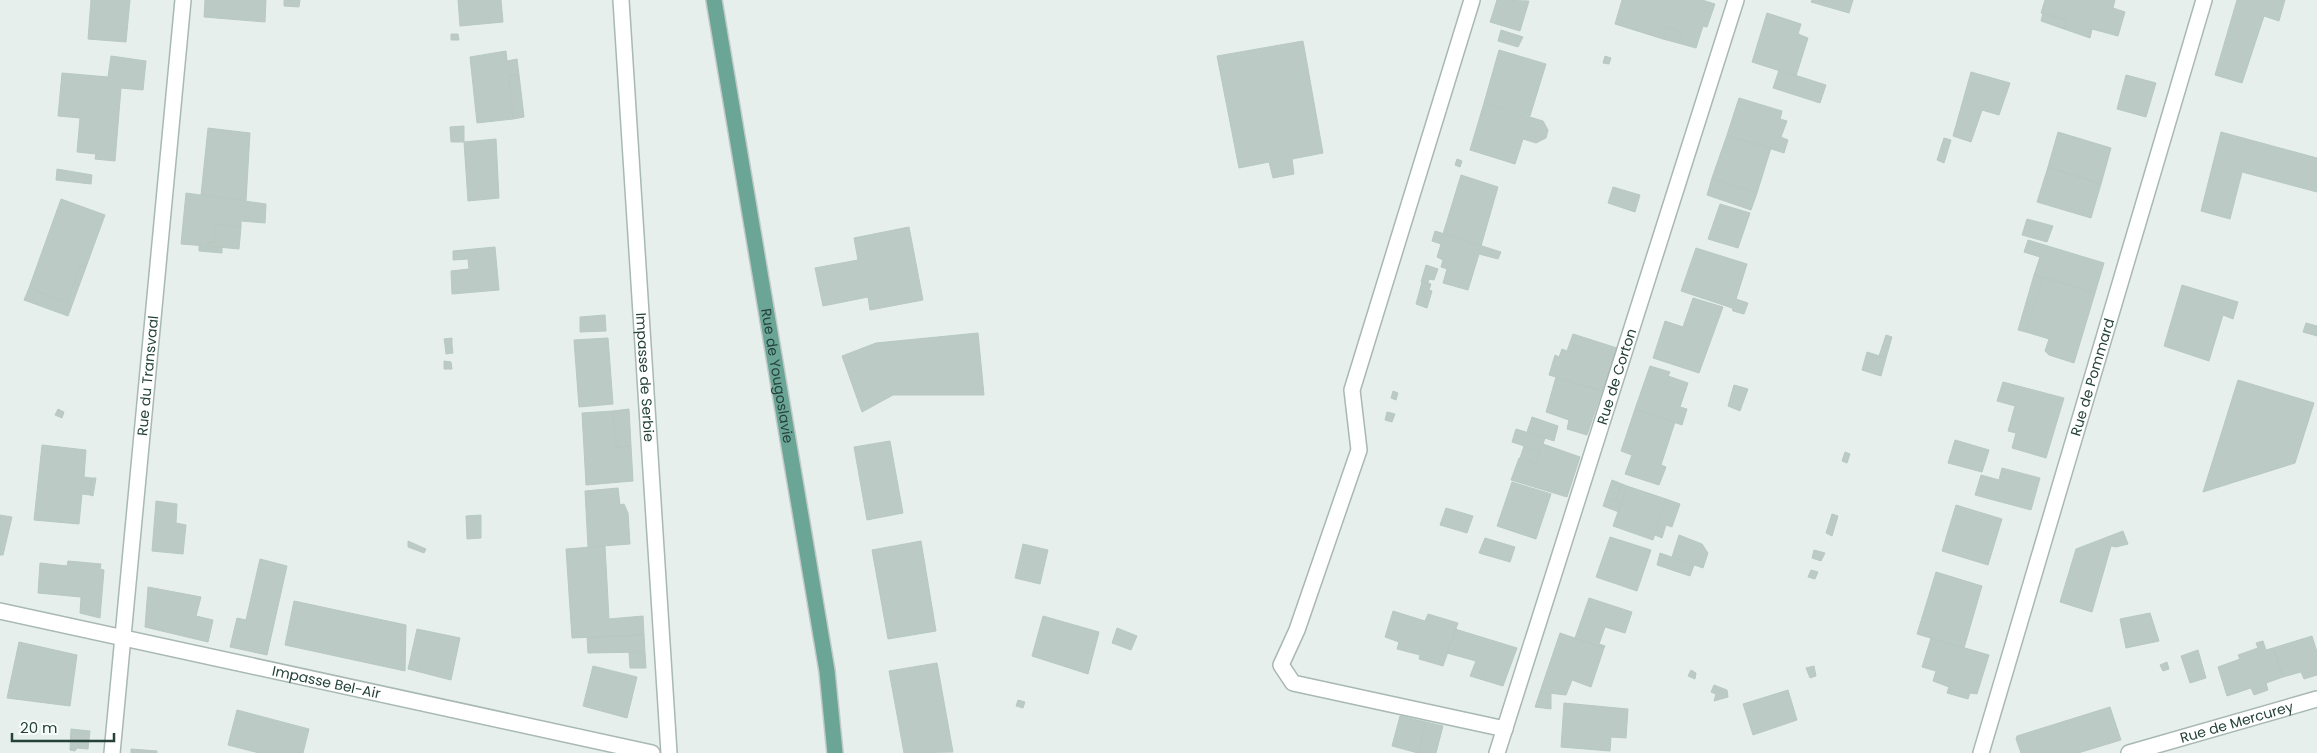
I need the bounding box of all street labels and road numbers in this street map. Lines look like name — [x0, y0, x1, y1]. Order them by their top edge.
street label: Rue de Yougoslavie — [756, 307, 799, 445]
street label: Impasse de Serbie — [631, 312, 659, 443]
street label: Rue du Transvaal — [132, 315, 163, 437]
street label: Rue de Pommard — [2065, 316, 2119, 438]
street label: Rue de Corton — [1592, 326, 1641, 427]
street label: Impasse Bel-Air — [270, 661, 382, 704]
street label: Rue de Mercurey — [2178, 696, 2296, 748]

